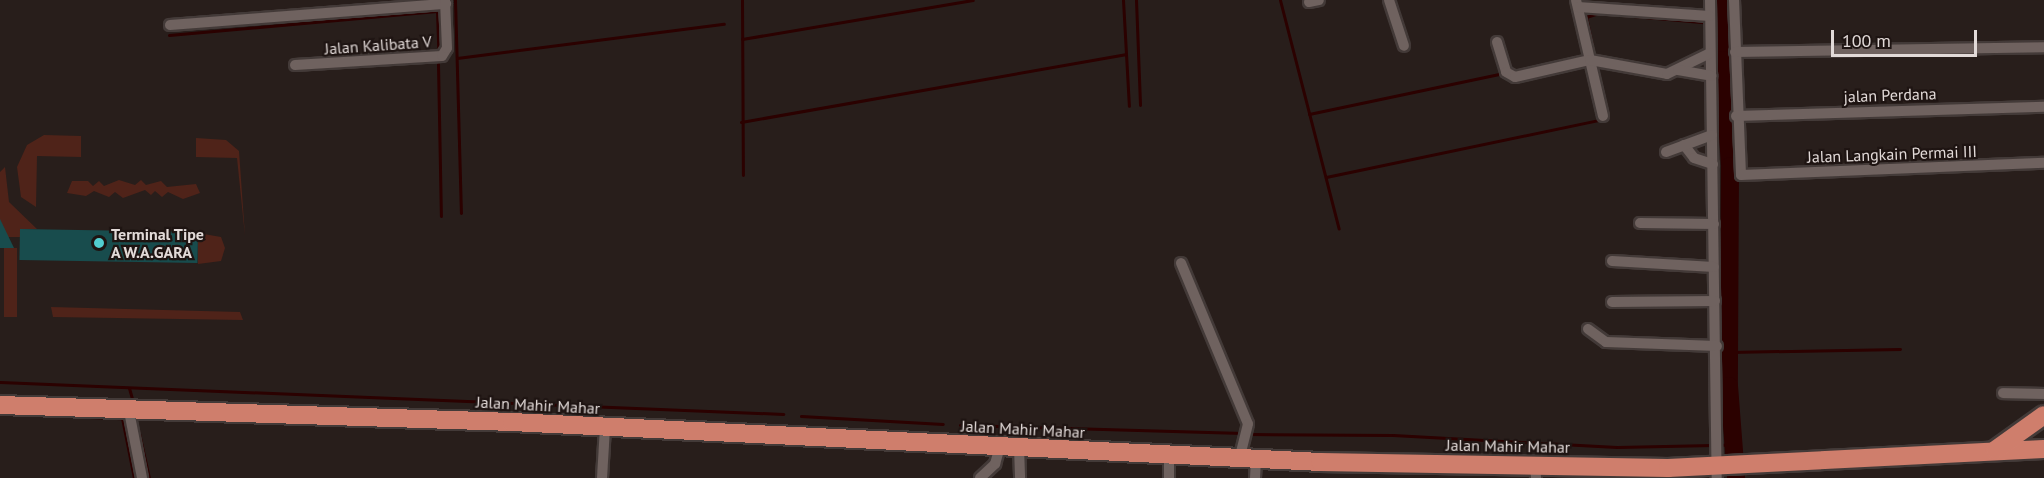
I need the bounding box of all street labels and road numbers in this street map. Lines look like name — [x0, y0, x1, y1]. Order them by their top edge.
street label: Jalan Kalibata V — [324, 32, 432, 58]
street label: jalan Perdana — [1843, 84, 1937, 106]
street label: Jalan Langkain Permai III — [1807, 141, 1977, 167]
street label: Jalan Mahir Mahar — [475, 392, 601, 418]
street label: Jalan Mahir Mahar — [960, 416, 1086, 442]
street label: Jalan Mahir Mahar — [1446, 435, 1570, 457]

